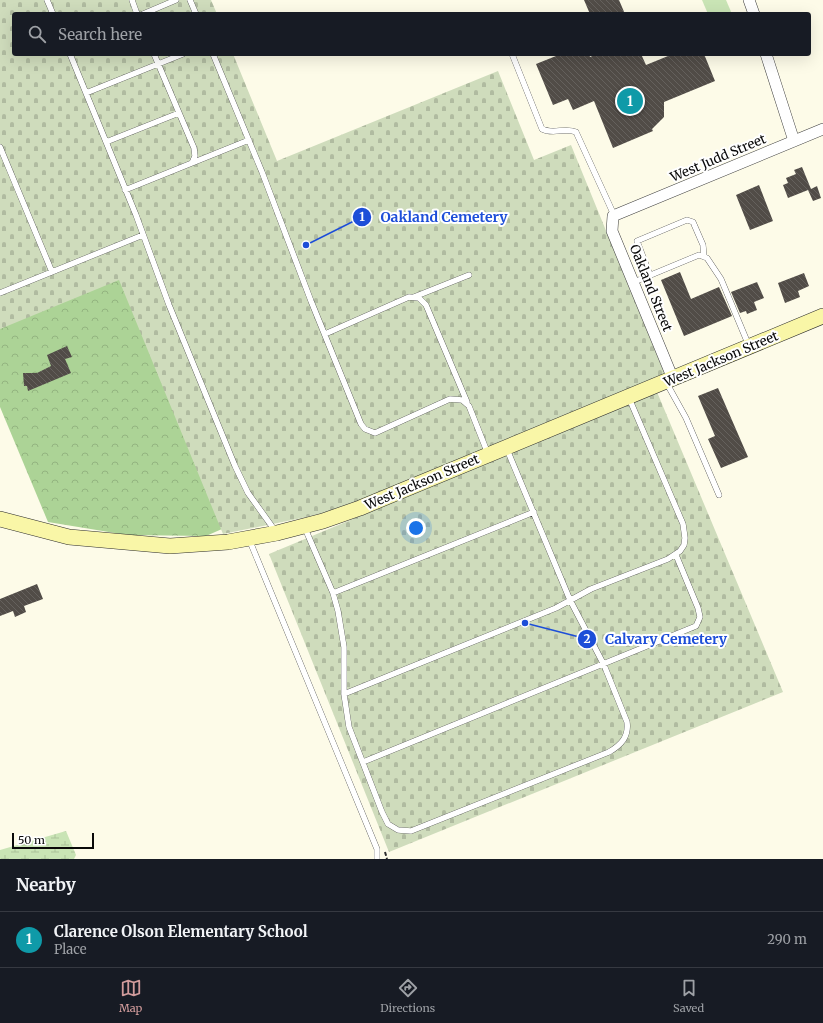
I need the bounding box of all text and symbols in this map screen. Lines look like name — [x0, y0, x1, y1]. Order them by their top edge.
search box — [12, 12, 811, 56]
icon: search — [26, 23, 48, 45]
text: Search here — [58, 25, 142, 44]
pin: 1 — [617, 86, 643, 116]
street label: West Judd Street — [667, 130, 768, 186]
callout: Oakland Cemetery — [352, 204, 515, 230]
text: Oakland Cemetery — [380, 208, 508, 226]
text: 1 — [359, 209, 365, 224]
street label: Oakland Street — [626, 242, 676, 334]
street label: West Jackson Street — [660, 327, 781, 391]
street label: West Jackson Street — [361, 450, 482, 514]
your location — [406, 518, 426, 538]
callout: Calvary Cemetery — [577, 626, 735, 652]
text: Calvary Cemetery — [605, 630, 728, 648]
text: 2 — [583, 631, 591, 646]
scale bar — [12, 831, 94, 850]
text: 50 m — [18, 833, 45, 847]
text: Nearby — [16, 874, 76, 896]
text: Clarence Olson Elementary School — [54, 922, 308, 941]
text: 1 — [26, 931, 32, 948]
text: 290 m — [767, 931, 807, 948]
text: Place — [54, 941, 87, 958]
tab: Map — [119, 977, 142, 1015]
tab: Directions — [380, 977, 435, 1015]
tab: Saved — [673, 977, 704, 1015]

